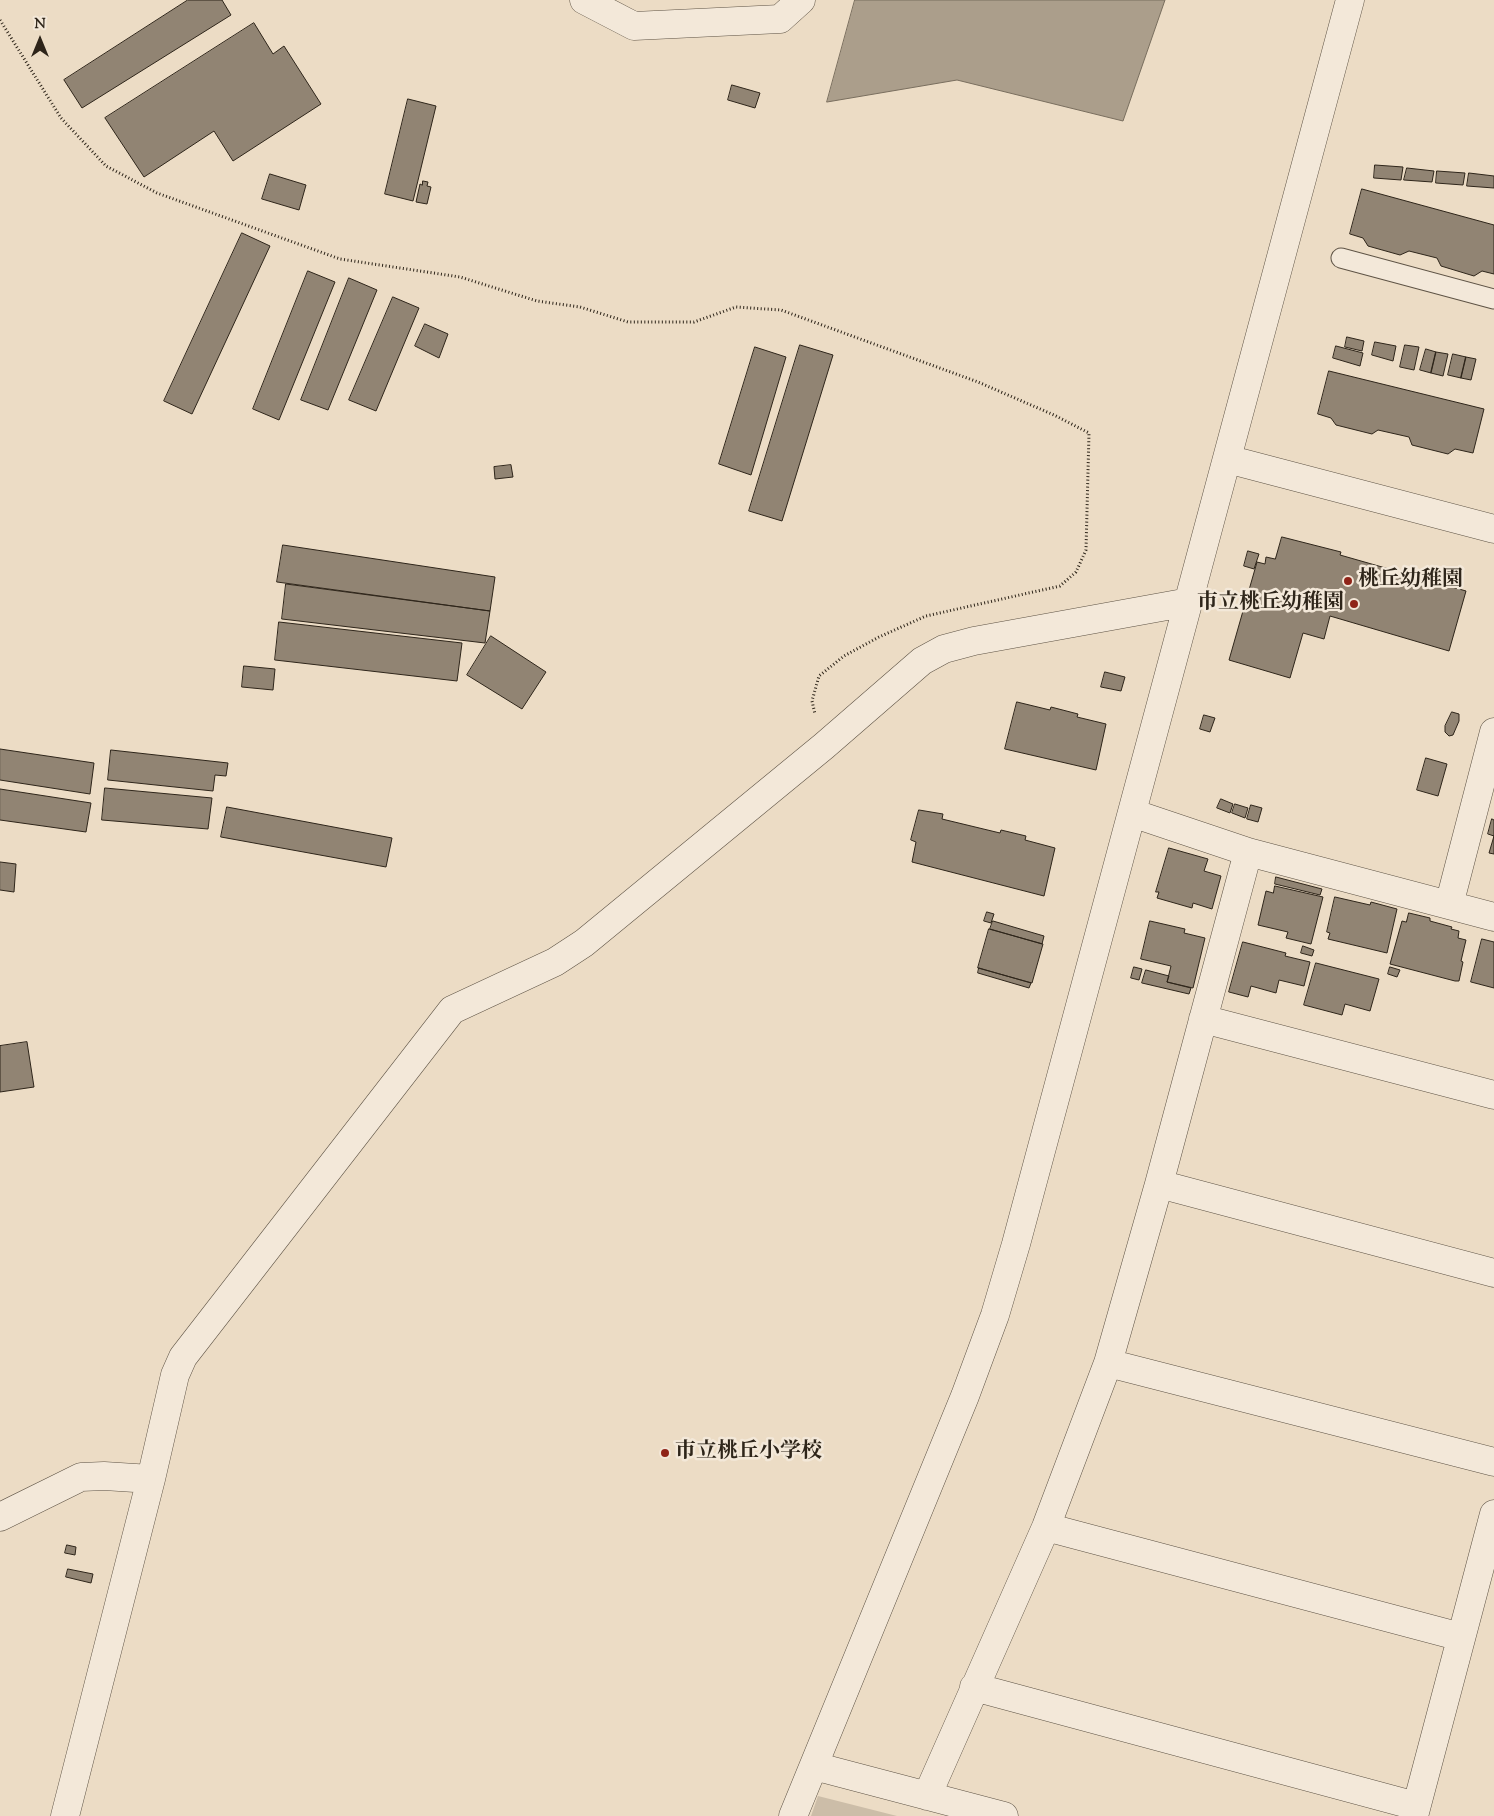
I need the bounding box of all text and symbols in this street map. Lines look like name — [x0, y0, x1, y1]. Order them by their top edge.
north arrow — [15, 15, 65, 65]
text: N — [34, 15, 46, 35]
place label: 桃丘幼稚園 — [1358, 568, 1463, 594]
marker: 桃丘幼稚園 — [1342, 575, 1354, 587]
place label: 市立桃丘幼稚園 — [1197, 591, 1344, 617]
marker: 市立桃丘幼稚園 — [1348, 598, 1360, 610]
place label: 市立桃丘小学校 — [675, 1440, 822, 1466]
marker: 市立桃丘小学校 — [659, 1447, 671, 1459]

